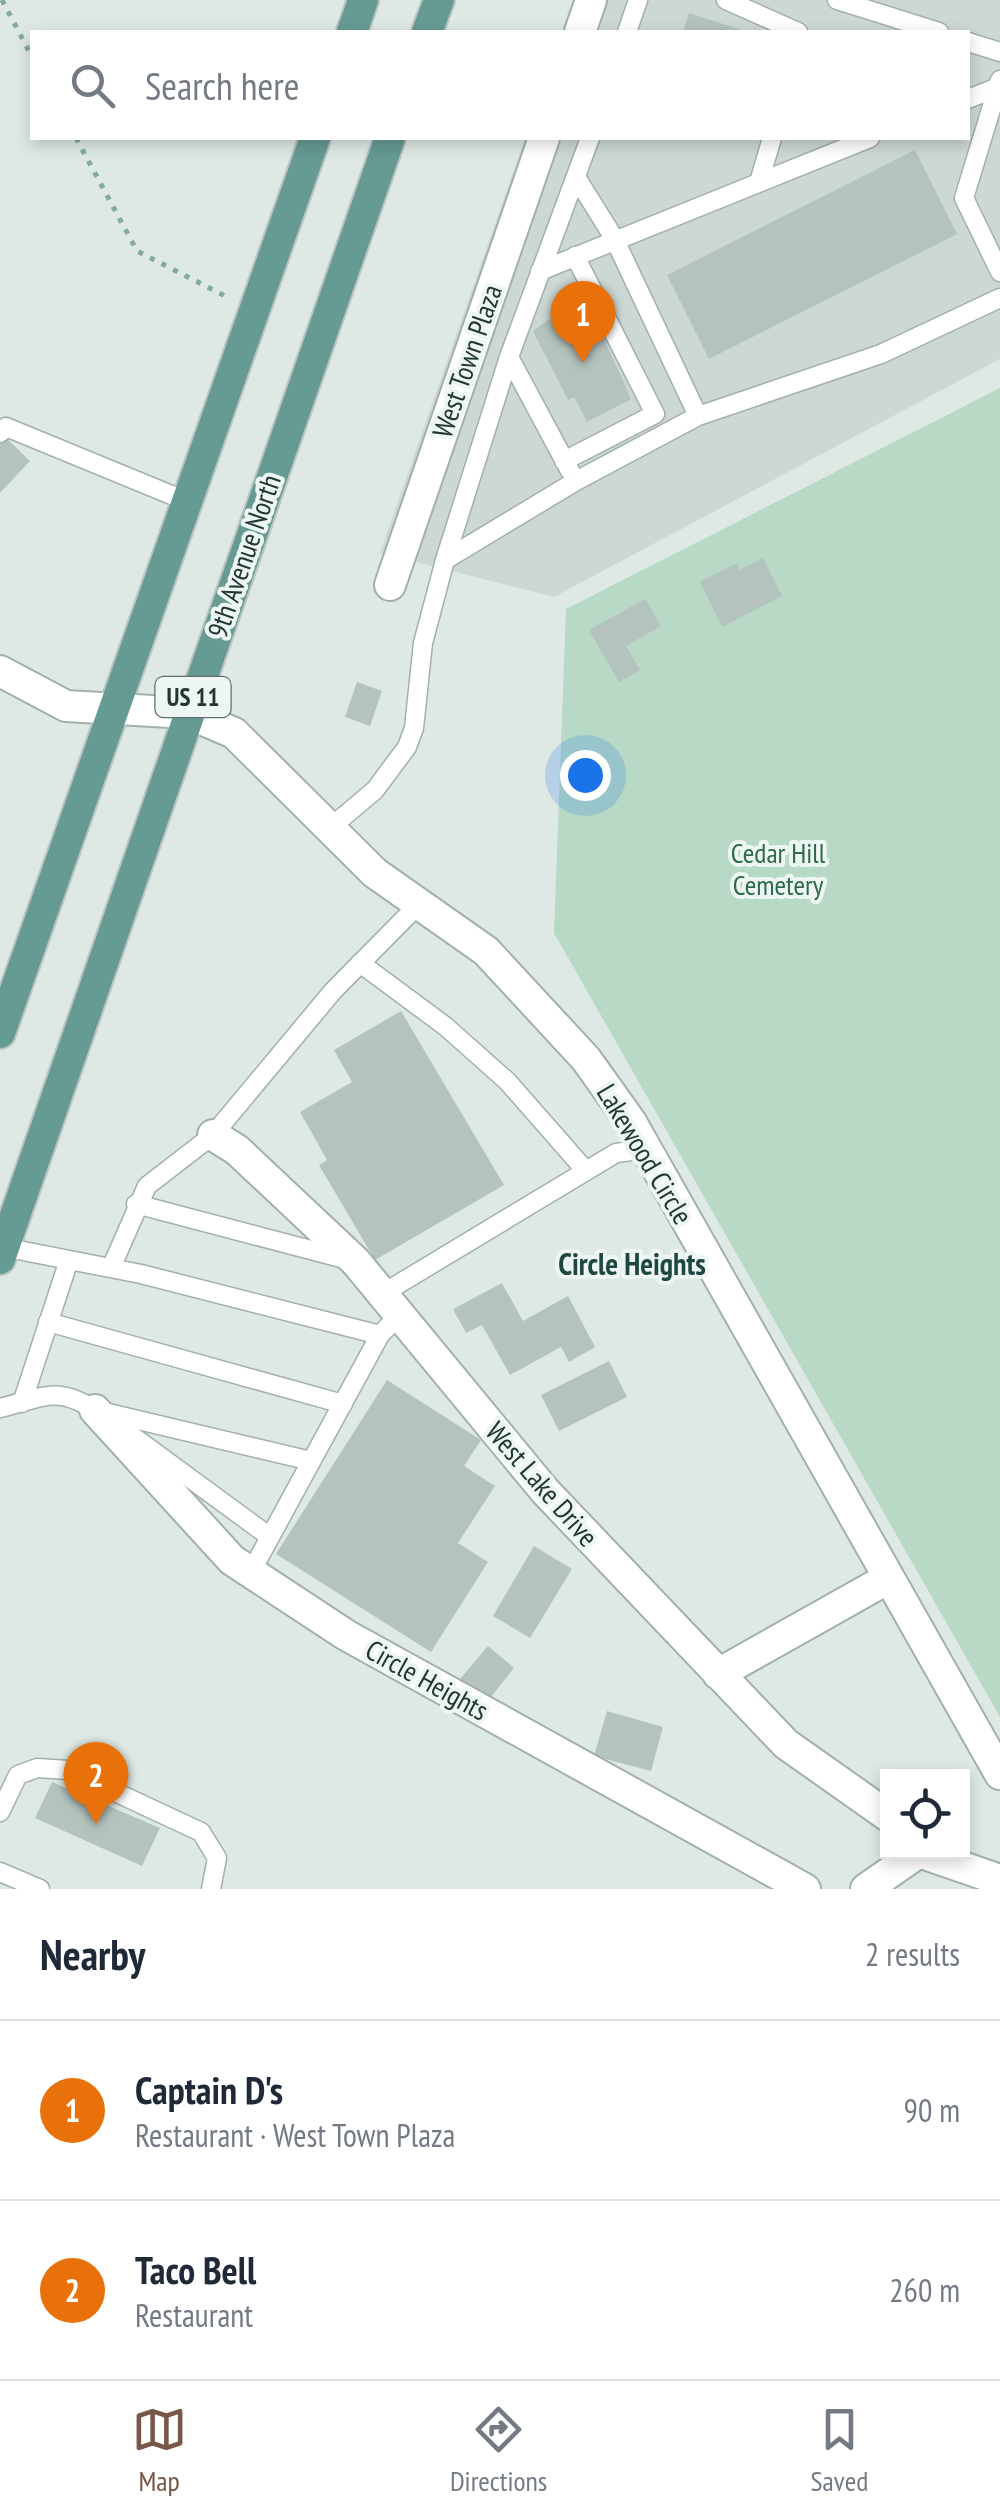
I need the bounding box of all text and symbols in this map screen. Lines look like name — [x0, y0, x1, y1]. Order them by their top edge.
search box — [30, 30, 970, 140]
icon: search — [65, 58, 120, 113]
text: Search here — [145, 61, 299, 110]
street label: West Town Plaza — [423, 279, 510, 442]
pin: 1 — [550, 280, 616, 363]
street label: 9th Avenue North — [198, 469, 289, 642]
road number: US 11 — [156, 677, 230, 717]
your location — [560, 750, 611, 801]
park label: Cedar Hill Cemetery — [731, 834, 826, 903]
street label: Lakewood Circle — [589, 1077, 702, 1231]
district label: Circle Heights — [558, 1244, 706, 1283]
street label: West Lake Drive — [478, 1413, 607, 1554]
street label: Circle Heights — [359, 1631, 495, 1728]
pin: 2 — [64, 1742, 128, 1824]
map controls — [880, 1769, 970, 1859]
button: locate — [880, 1769, 970, 1859]
text: Nearby — [40, 1927, 145, 1982]
text: 2 results — [865, 1933, 960, 1975]
text: Captain D's — [135, 2065, 283, 2114]
text: 1 — [65, 2089, 80, 2131]
text: 90 m — [904, 2089, 960, 2131]
text: Restaurant · West Town Plaza — [135, 2114, 455, 2156]
text: Taco Bell — [135, 2245, 256, 2294]
text: 2 — [65, 2269, 80, 2311]
text: 260 m — [889, 2269, 960, 2311]
text: Restaurant — [135, 2294, 253, 2336]
tab: Map — [132, 2402, 187, 2499]
tab: Directions — [450, 2402, 547, 2499]
tab: Saved — [811, 2402, 868, 2499]

